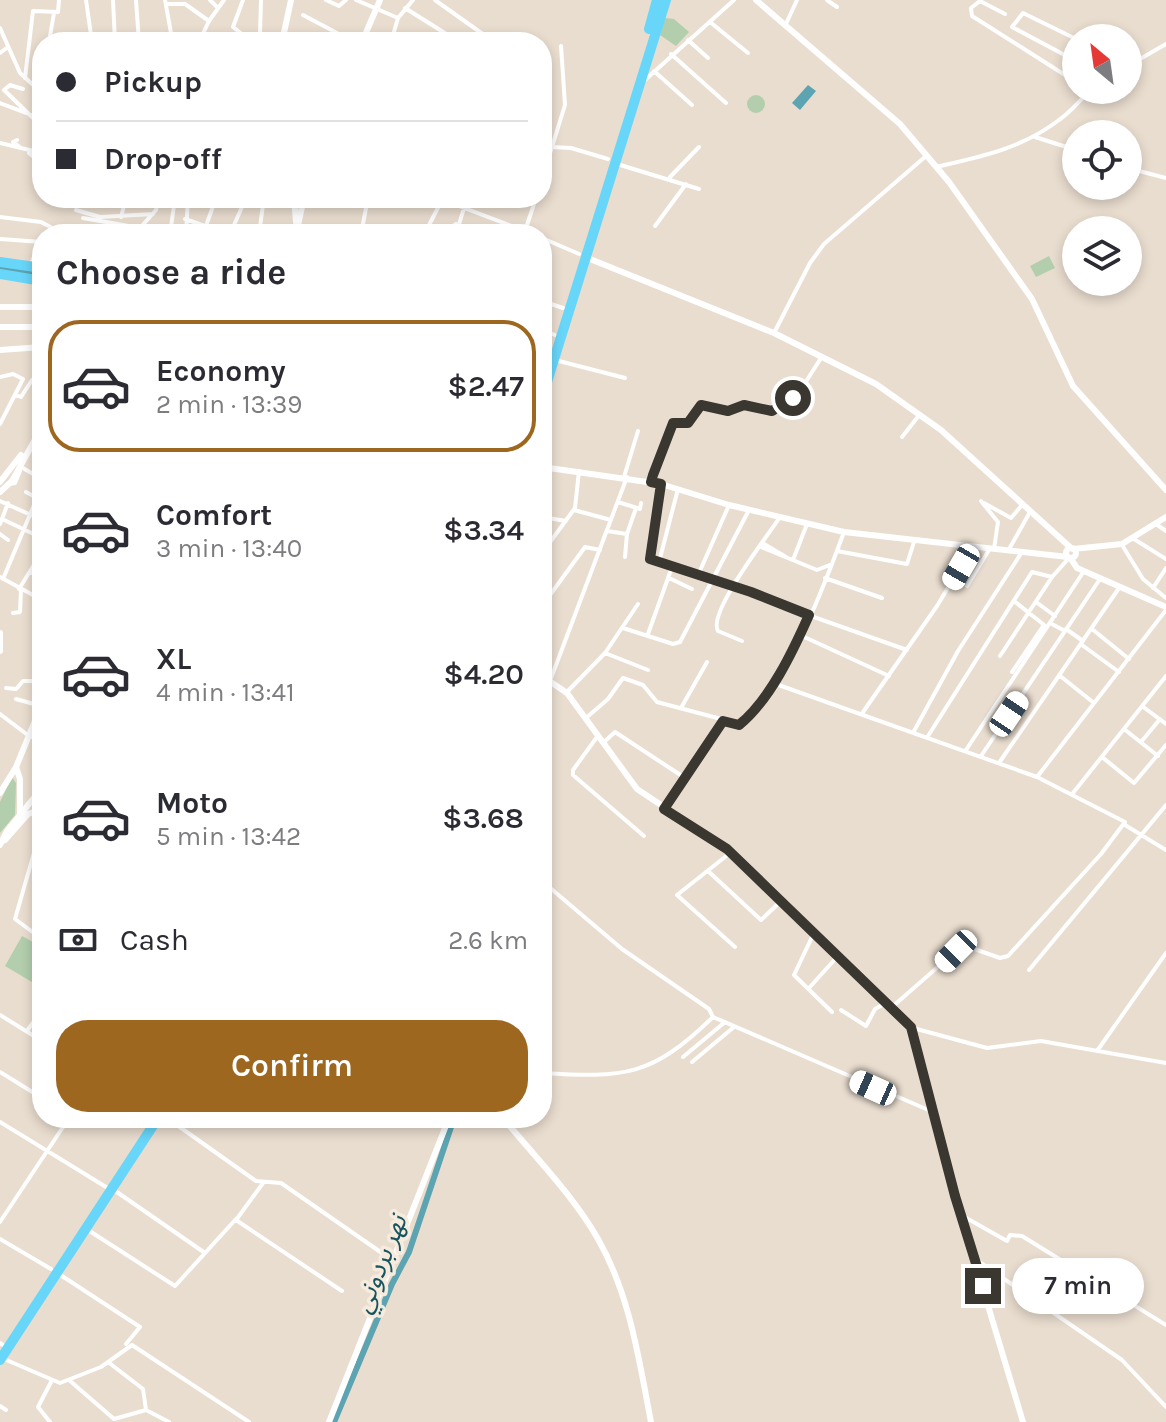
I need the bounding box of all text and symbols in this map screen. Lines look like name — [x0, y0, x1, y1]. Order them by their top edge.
north arrow — [1062, 24, 1142, 104]
map controls — [1062, 24, 1142, 296]
text: Pickup — [104, 64, 202, 100]
button: locate — [1062, 120, 1142, 200]
text: Drop-off — [104, 141, 222, 177]
button: layers — [1062, 216, 1142, 296]
text: Choose a ride — [56, 251, 286, 293]
icon: car — [60, 350, 132, 422]
text: Economy — [156, 353, 286, 389]
text: $2.47 — [447, 368, 524, 404]
route start — [775, 380, 811, 416]
text: 2 min · 13:39 — [156, 389, 302, 420]
icon: car — [60, 494, 132, 566]
text: Comfort — [156, 497, 272, 533]
text: $3.34 — [443, 512, 524, 548]
text: 3 min · 13:40 — [156, 533, 302, 564]
car — [939, 540, 983, 594]
icon: car — [60, 638, 132, 710]
text: XL — [156, 641, 191, 677]
text: $4.20 — [444, 656, 524, 692]
text: 4 min · 13:41 — [156, 677, 295, 708]
car — [986, 687, 1032, 741]
icon: car — [60, 782, 132, 854]
text: Moto — [156, 785, 228, 821]
text: $3.68 — [442, 800, 524, 836]
text: 5 min · 13:42 — [156, 821, 301, 852]
icon: cash — [56, 918, 100, 962]
text: Cash — [120, 922, 189, 958]
text: 2.6 km — [448, 925, 528, 956]
car — [931, 926, 981, 976]
button: Confirm — [56, 1020, 528, 1112]
car — [846, 1067, 900, 1109]
water label: نهر بردوني — [346, 1208, 418, 1319]
callout: 7 min — [1011, 1258, 1143, 1314]
route end — [965, 1268, 1001, 1304]
text: 7 min — [1044, 1270, 1112, 1301]

